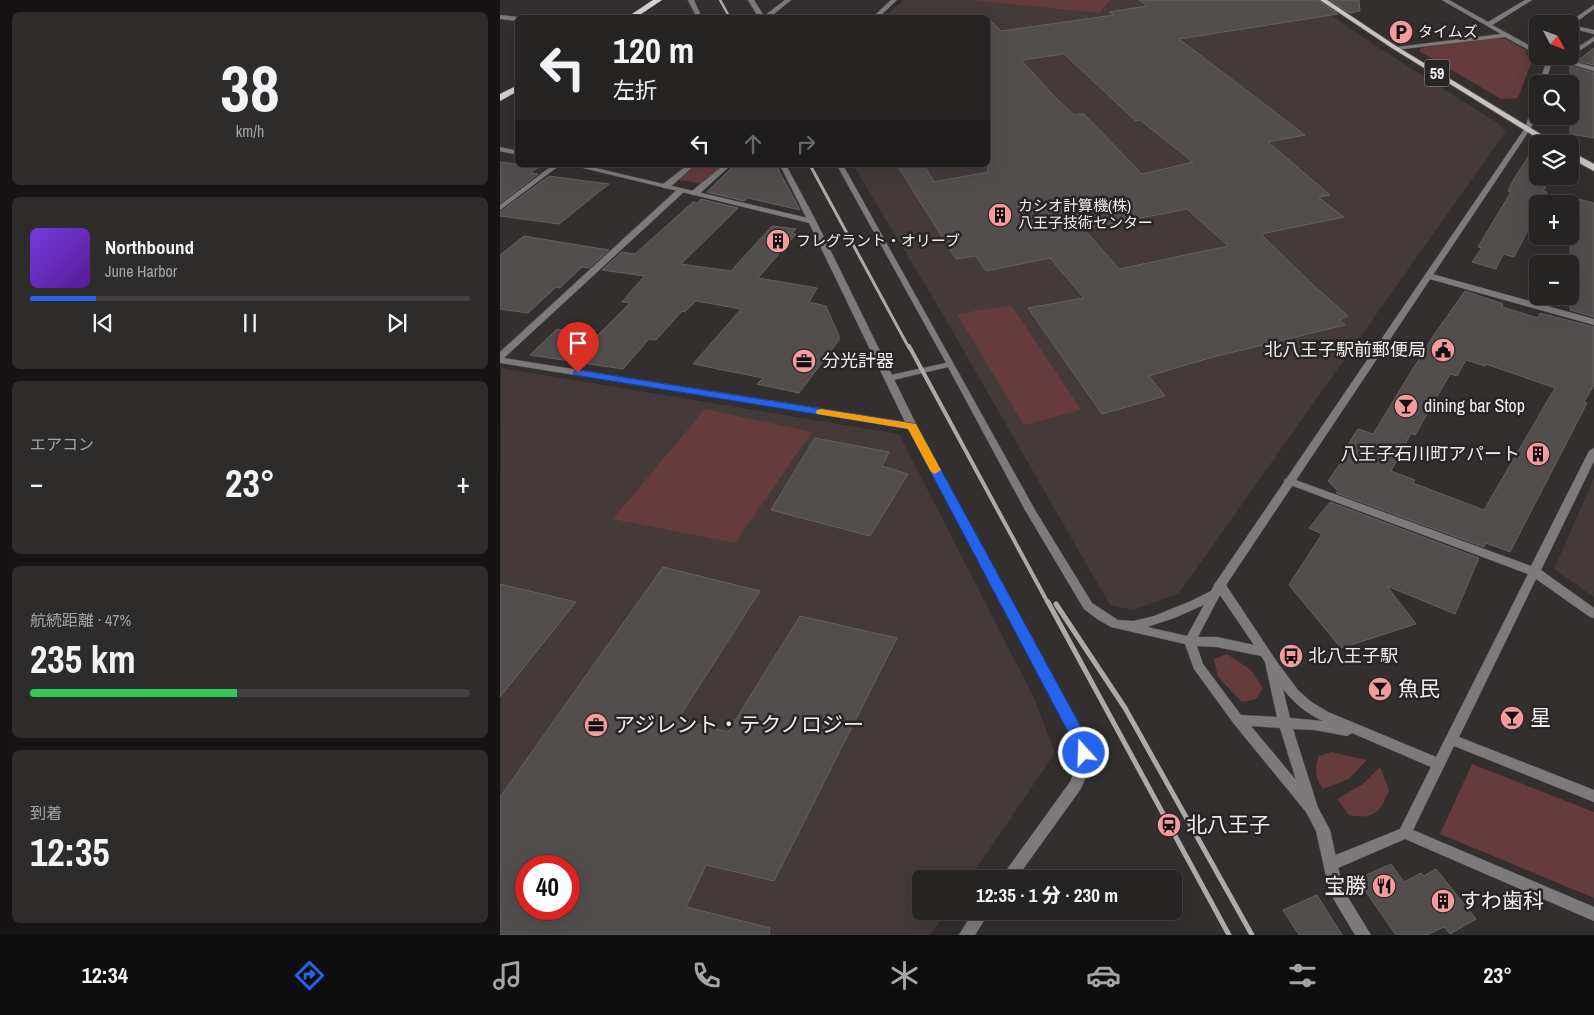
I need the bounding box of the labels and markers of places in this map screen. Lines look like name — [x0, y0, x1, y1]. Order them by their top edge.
parking icon: タイムズ — [1388, 19, 1414, 45]
place label: タイムズ — [1418, 21, 1478, 42]
place label: カシオ計算機(株) 八王子技術センター — [1018, 195, 1153, 233]
building icon: カシオ計算機(株) 八王子技術センター — [987, 202, 1013, 228]
building icon: フレグラント・オリーブ — [765, 228, 791, 254]
place label: フレグラント・オリーブ — [796, 230, 960, 251]
pin — [557, 322, 599, 373]
place label: 北八王子駅前郵便局 — [1264, 337, 1426, 362]
public building icon: 北八王子駅前郵便局 — [1430, 337, 1456, 363]
office icon: 分光計器 — [791, 348, 817, 374]
place label: 分光計器 — [822, 348, 894, 373]
bar icon: dining bar Stop — [1393, 393, 1419, 419]
place label: dining bar Stop — [1424, 393, 1525, 418]
place label: 八王子石川町アパート — [1340, 441, 1520, 466]
building icon: 八王子石川町アパート — [1525, 441, 1551, 467]
bus stop icon: 北八王子駅 — [1278, 643, 1304, 669]
place label: 北八王子駅 — [1308, 643, 1398, 668]
place label: 魚民 — [1398, 674, 1440, 703]
bar icon: 魚民 — [1367, 676, 1393, 702]
place label: 星 — [1530, 703, 1551, 732]
bar icon: 星 — [1499, 705, 1525, 731]
place label: アジレント・テクノロジー — [614, 710, 864, 739]
office icon: アジレント・テクノロジー — [583, 712, 609, 738]
place label: 北八王子 — [1186, 810, 1270, 839]
station icon: 北八王子 — [1156, 812, 1182, 838]
place label: 宝勝 — [1324, 871, 1366, 900]
restaurant icon: 宝勝 — [1371, 873, 1397, 899]
place label: すわ歯科 — [1460, 886, 1544, 915]
building icon: すわ歯科 — [1430, 888, 1456, 914]

